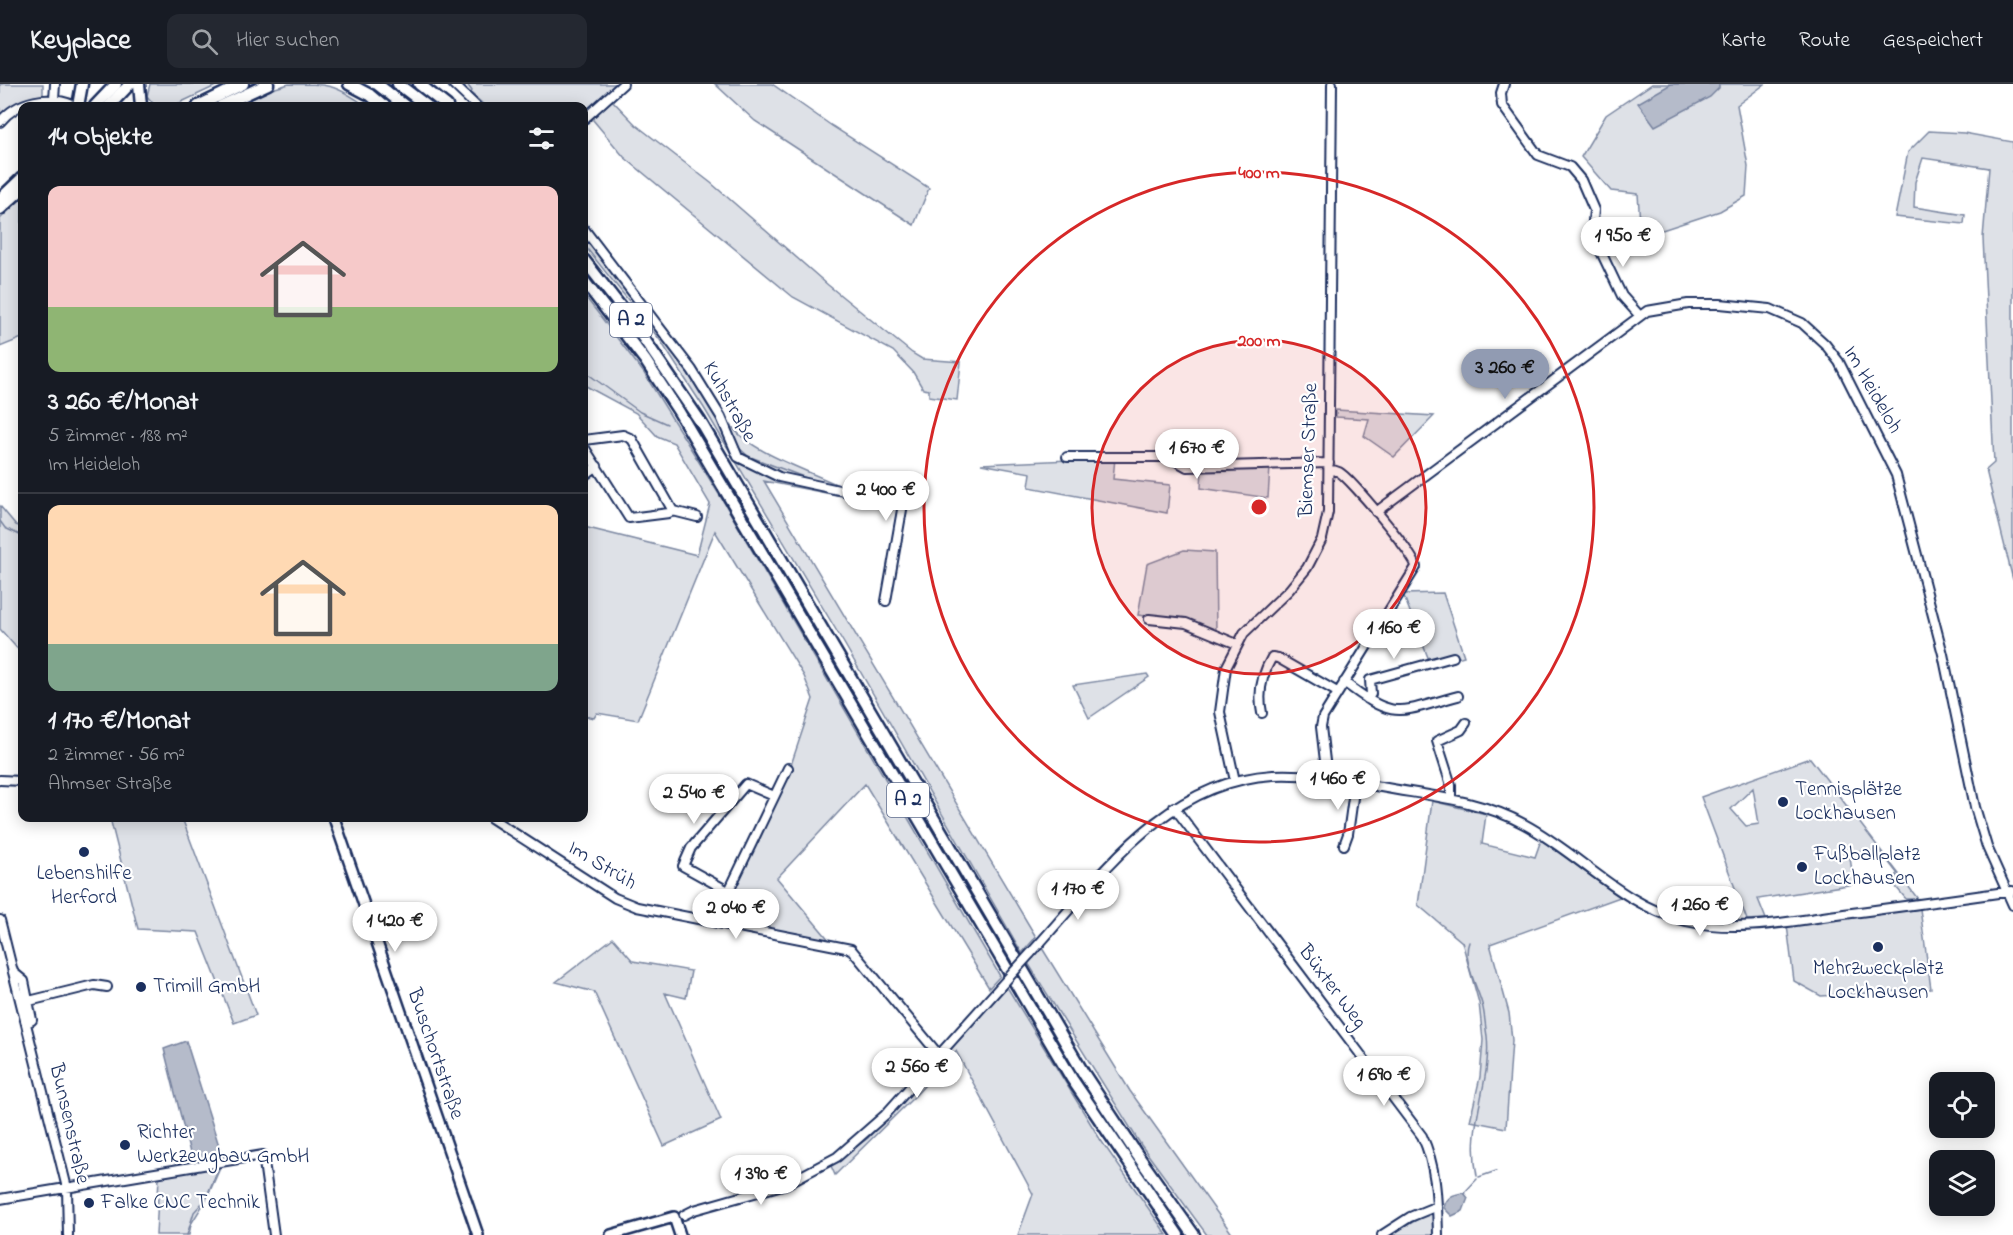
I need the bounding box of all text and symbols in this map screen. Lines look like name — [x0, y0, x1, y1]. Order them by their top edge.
search box — [167, 14, 587, 68]
text: Keyplace — [30, 21, 131, 62]
icon: search — [188, 25, 221, 58]
text: Hier suchen — [236, 25, 339, 57]
text: Karte — [1721, 26, 1766, 56]
text: Route — [1799, 26, 1850, 56]
text: Gespeichert — [1883, 26, 1983, 56]
text: 14 Objekte — [48, 119, 152, 157]
icon: filters — [525, 122, 558, 155]
text: 400 m — [1238, 161, 1280, 187]
pin: 1 950 € — [1568, 217, 1678, 268]
text: 1 950 € — [1595, 222, 1651, 251]
icon: home — [249, 225, 357, 333]
road number: A 2 — [610, 303, 652, 337]
text: 200 m — [1237, 329, 1281, 355]
street label: Im Heideloh — [1835, 341, 1909, 439]
pin: 3 260 € — [1450, 349, 1560, 400]
text: 3 260 € — [1475, 354, 1535, 383]
street label: Kuhstraße — [695, 356, 764, 448]
street label: Biemser Straße — [1292, 382, 1326, 519]
text: 3 260 €/Monat — [48, 384, 198, 422]
text: 5 Zimmer · 188 m² — [48, 422, 188, 451]
pin: 1 670 € — [1142, 429, 1252, 480]
text: 1 670 € — [1169, 434, 1225, 463]
text: Im Heideloh — [48, 451, 140, 480]
pin: 2 400 € — [831, 471, 941, 522]
text: 2 400 € — [856, 476, 916, 505]
centre of rings — [1249, 497, 1269, 517]
icon: home — [249, 544, 357, 652]
pin: 1 160 € — [1339, 609, 1449, 660]
text: 1 160 € — [1367, 614, 1421, 643]
text: 1 170 €/Monat — [48, 703, 191, 741]
text: 2 Zimmer · 56 m² — [48, 741, 185, 770]
pin: 1 460 € — [1283, 760, 1393, 811]
text: 1 460 € — [1310, 765, 1366, 794]
text: Ahmser Straße — [48, 770, 172, 799]
pin: 2 540 € — [639, 774, 749, 825]
place label: Tennisplätze Lockhausen — [1795, 775, 1902, 829]
text: 2 540 € — [663, 779, 725, 808]
road number: A 2 — [887, 783, 929, 817]
marker: Tennisplätze Lockhausen — [1776, 795, 1790, 809]
street label: Im Strüh — [562, 834, 642, 898]
place label: Fußballplatz Lockhausen — [1813, 840, 1920, 894]
marker: Lebenshilfe Herford — [77, 845, 91, 859]
place label: Lebenshilfe Herford — [36, 859, 132, 913]
marker: Fußballplatz Lockhausen — [1795, 860, 1809, 874]
pin: 1 170 € — [1023, 870, 1133, 921]
text: 1 170 € — [1051, 875, 1105, 904]
pin: 1 260 € — [1645, 886, 1755, 937]
pin: 2 040 € — [681, 889, 791, 940]
text: 1 260 € — [1671, 891, 1729, 920]
text: 2 040 € — [706, 894, 766, 923]
pin: 1 420 € — [340, 902, 450, 953]
text: 1 420 € — [366, 907, 424, 936]
street label: Büxter Weg — [1288, 938, 1374, 1037]
marker: Mehrzweckplatz Lockhausen — [1871, 940, 1885, 954]
place label: Mehrzweckplatz Lockhausen — [1813, 954, 1944, 1008]
place label: Trimill GmbH — [153, 972, 260, 1002]
marker: Trimill GmbH — [134, 980, 148, 994]
street label: Buschortstraße — [398, 984, 472, 1124]
pin: 2 560 € — [862, 1048, 972, 1099]
text: 2 560 € — [886, 1053, 948, 1082]
pin: 1 690 € — [1329, 1056, 1439, 1107]
street label: Bunsenstraße — [40, 1060, 98, 1188]
text: 1 690 € — [1357, 1061, 1411, 1090]
map controls — [1929, 1072, 1995, 1216]
button: locate — [1929, 1072, 1995, 1138]
place label: Richter Werkzeugbau GmbH — [137, 1118, 310, 1174]
marker: Richter Werkzeugbau GmbH — [118, 1138, 132, 1152]
button: layers — [1929, 1150, 1995, 1216]
pin: 1 390 € — [706, 1155, 816, 1206]
text: 1 390 € — [734, 1160, 788, 1189]
place label: Falke CNC Technik — [100, 1188, 261, 1218]
marker: Falke CNC Technik — [82, 1196, 96, 1210]

